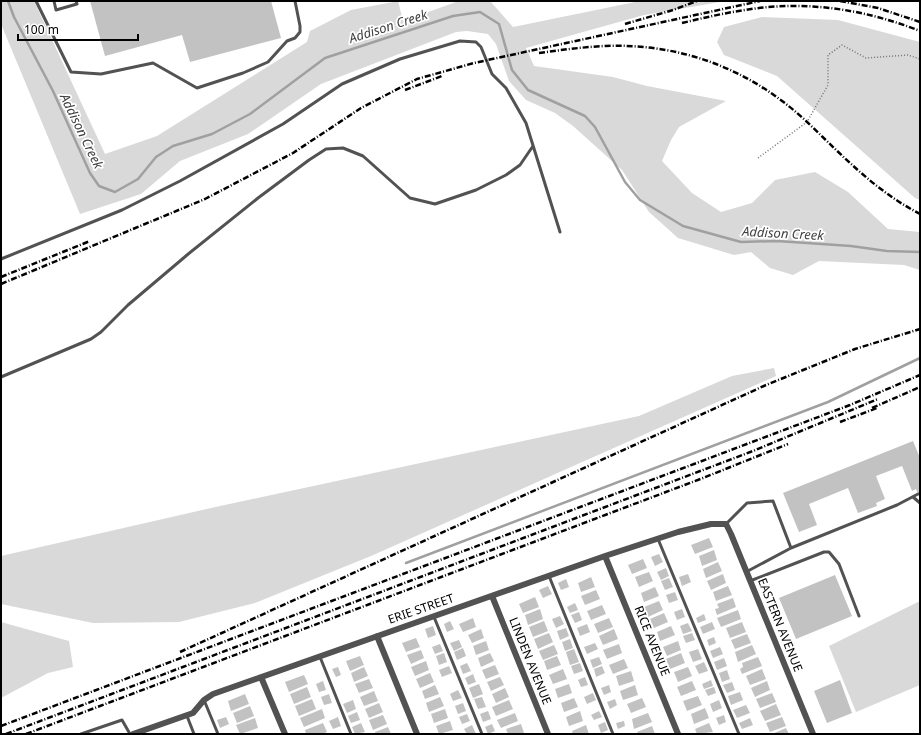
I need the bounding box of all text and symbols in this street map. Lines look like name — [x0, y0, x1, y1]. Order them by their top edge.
water label: Addison Creek — [346, 5, 430, 47]
scale bar — [18, 16, 138, 42]
text: 100 m — [24, 21, 59, 38]
water label: Addison Creek — [56, 90, 108, 172]
water label: Addison Creek — [741, 222, 825, 244]
street label: EASTERN AVENUE — [754, 575, 807, 674]
street label: ERIE STREET — [386, 589, 456, 628]
street label: RICE AVENUE — [631, 603, 674, 679]
street label: LINDEN AVENUE — [505, 615, 556, 707]

